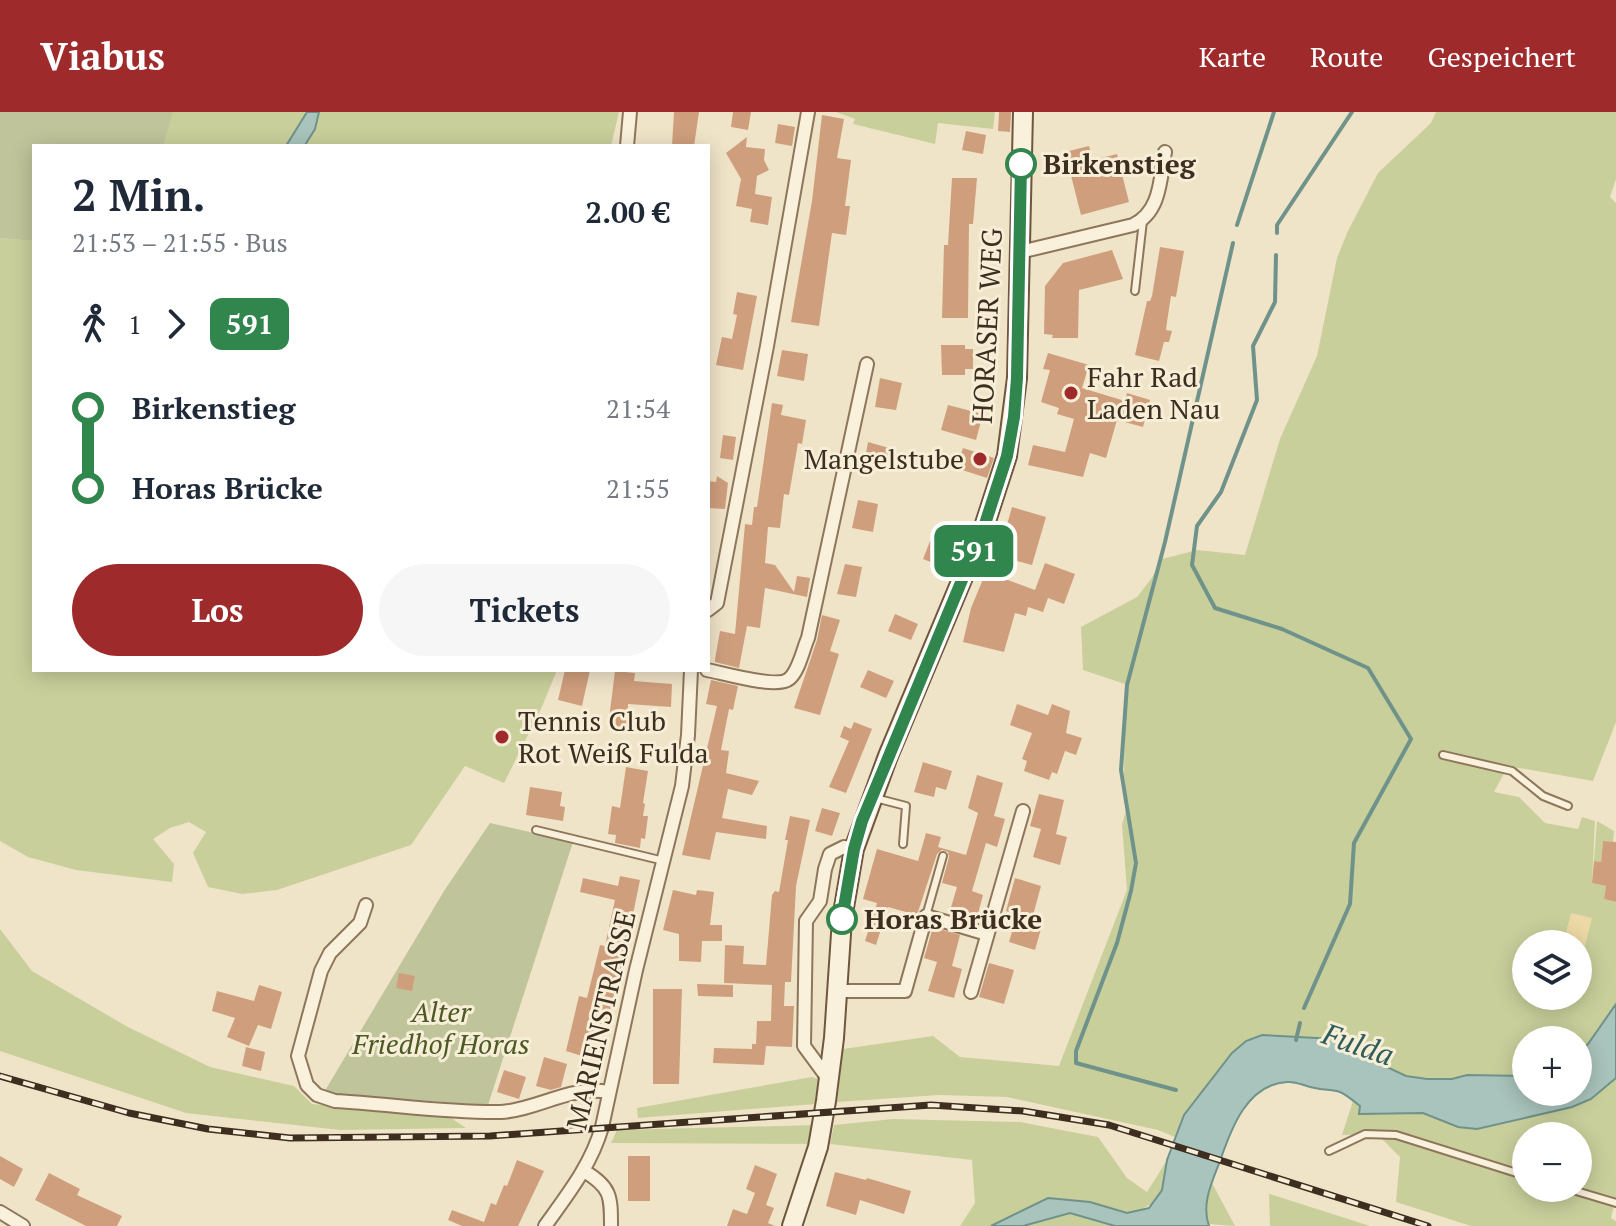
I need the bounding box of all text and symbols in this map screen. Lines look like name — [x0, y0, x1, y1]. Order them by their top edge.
text: Viabus — [40, 31, 165, 81]
text: Karte — [1199, 38, 1266, 75]
text: Route — [1310, 38, 1383, 75]
text: Gespeichert — [1427, 38, 1576, 75]
place label: Birkenstieg — [1043, 145, 1197, 182]
marker: Birkenstieg — [1006, 149, 1036, 179]
text: 2 Min. — [72, 165, 206, 224]
text: 2.00 € — [585, 192, 670, 232]
text: 21:53 – 21:55 · Bus — [72, 225, 288, 259]
street label: HORASER WEG — [963, 227, 1010, 425]
icon: walk — [72, 302, 116, 346]
icon: forward — [154, 302, 198, 346]
text: 591 — [226, 305, 273, 342]
text: 1 — [128, 307, 142, 341]
place label: Fahr Rad Laden Nau — [1087, 358, 1220, 427]
marker: Fahr Rad Laden Nau — [1062, 384, 1080, 402]
text: Birkenstieg — [132, 388, 295, 428]
text: 21:54 — [606, 391, 670, 425]
place label: Mangelstube — [804, 440, 964, 477]
marker: Mangelstube — [971, 450, 989, 468]
text: Horas Brücke — [132, 468, 323, 508]
text: 21:55 — [606, 471, 670, 505]
line badge: 591 — [928, 525, 1020, 577]
text: 591 — [950, 532, 998, 569]
button: Los — [72, 564, 363, 656]
button: Tickets — [379, 564, 670, 656]
place label: Tennis Club Rot Weiß Fulda — [518, 702, 709, 771]
marker: Tennis Club Rot Weiß Fulda — [493, 728, 511, 746]
place label: Horas Brücke — [864, 900, 1042, 937]
marker: Horas Brücke — [827, 904, 857, 934]
street label: MARIENSTRASSE — [557, 907, 644, 1133]
map controls — [1512, 930, 1592, 1202]
button: layers — [1512, 930, 1592, 1010]
park label: Alter Friedhof Horas — [351, 993, 530, 1062]
water label: Fulda — [1316, 1013, 1399, 1075]
button: + — [1512, 1026, 1592, 1106]
button: − — [1512, 1122, 1592, 1202]

